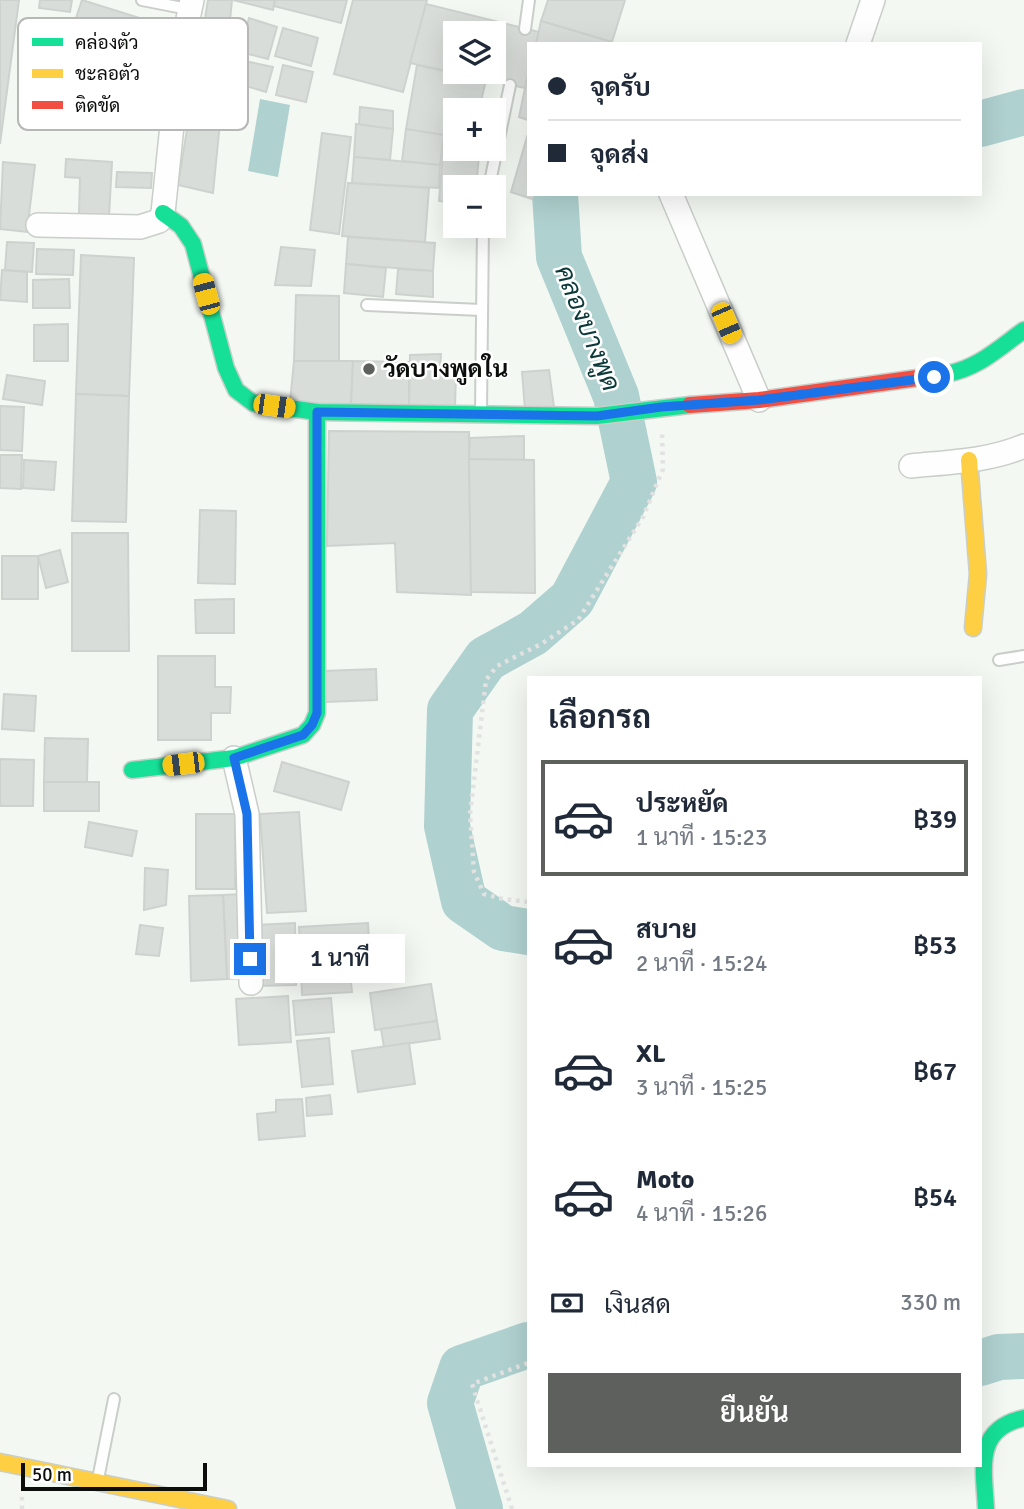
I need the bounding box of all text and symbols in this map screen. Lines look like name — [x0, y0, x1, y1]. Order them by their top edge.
legend — [18, 18, 248, 130]
map controls — [443, 21, 506, 238]
button: layers — [443, 21, 506, 84]
text: คล่องตัว — [75, 31, 139, 55]
text: ชะลอตัว — [75, 62, 140, 86]
text: จุดรับ — [590, 72, 651, 104]
text: ติดขัด — [75, 94, 120, 118]
button: + — [443, 98, 506, 161]
text: จุดส่ง — [590, 139, 649, 171]
button: − — [443, 175, 506, 238]
water label: คลองบางพูด — [546, 261, 627, 396]
car — [191, 271, 222, 317]
car — [709, 300, 744, 346]
place label: วัดบางพูดใน — [383, 353, 508, 385]
marker: วัดบางพูดใน — [361, 361, 377, 377]
route start — [918, 361, 950, 393]
car — [252, 393, 297, 419]
text: เลือกรถ — [548, 698, 651, 737]
car — [161, 751, 206, 777]
icon: car — [552, 787, 615, 850]
text: ประหยัด — [636, 788, 729, 820]
text: ฿39 — [913, 804, 957, 836]
text: 1 นาที · 15:23 — [636, 823, 767, 852]
icon: car — [552, 913, 615, 976]
text: สบาย — [636, 914, 697, 946]
text: ฿53 — [913, 930, 957, 962]
callout: 1 นาที — [274, 934, 404, 984]
route end — [234, 943, 266, 975]
text: 1 นาที — [310, 944, 370, 973]
text: 2 นาที · 15:24 — [636, 949, 767, 978]
text: XL — [636, 1038, 666, 1070]
icon: car — [552, 1039, 615, 1102]
text: ฿67 — [913, 1056, 957, 1088]
text: 3 นาที · 15:25 — [636, 1073, 767, 1102]
text: Moto — [636, 1164, 694, 1196]
icon: car — [552, 1165, 615, 1228]
text: ฿54 — [913, 1182, 957, 1214]
text: 4 นาที · 15:26 — [636, 1199, 767, 1228]
icon: cash — [548, 1284, 586, 1322]
text: 330 m — [900, 1288, 961, 1317]
text: เงินสด — [604, 1289, 671, 1321]
button: ยืนยัน — [548, 1373, 961, 1453]
scale bar — [21, 1460, 206, 1492]
text: 50 m — [32, 1463, 72, 1487]

